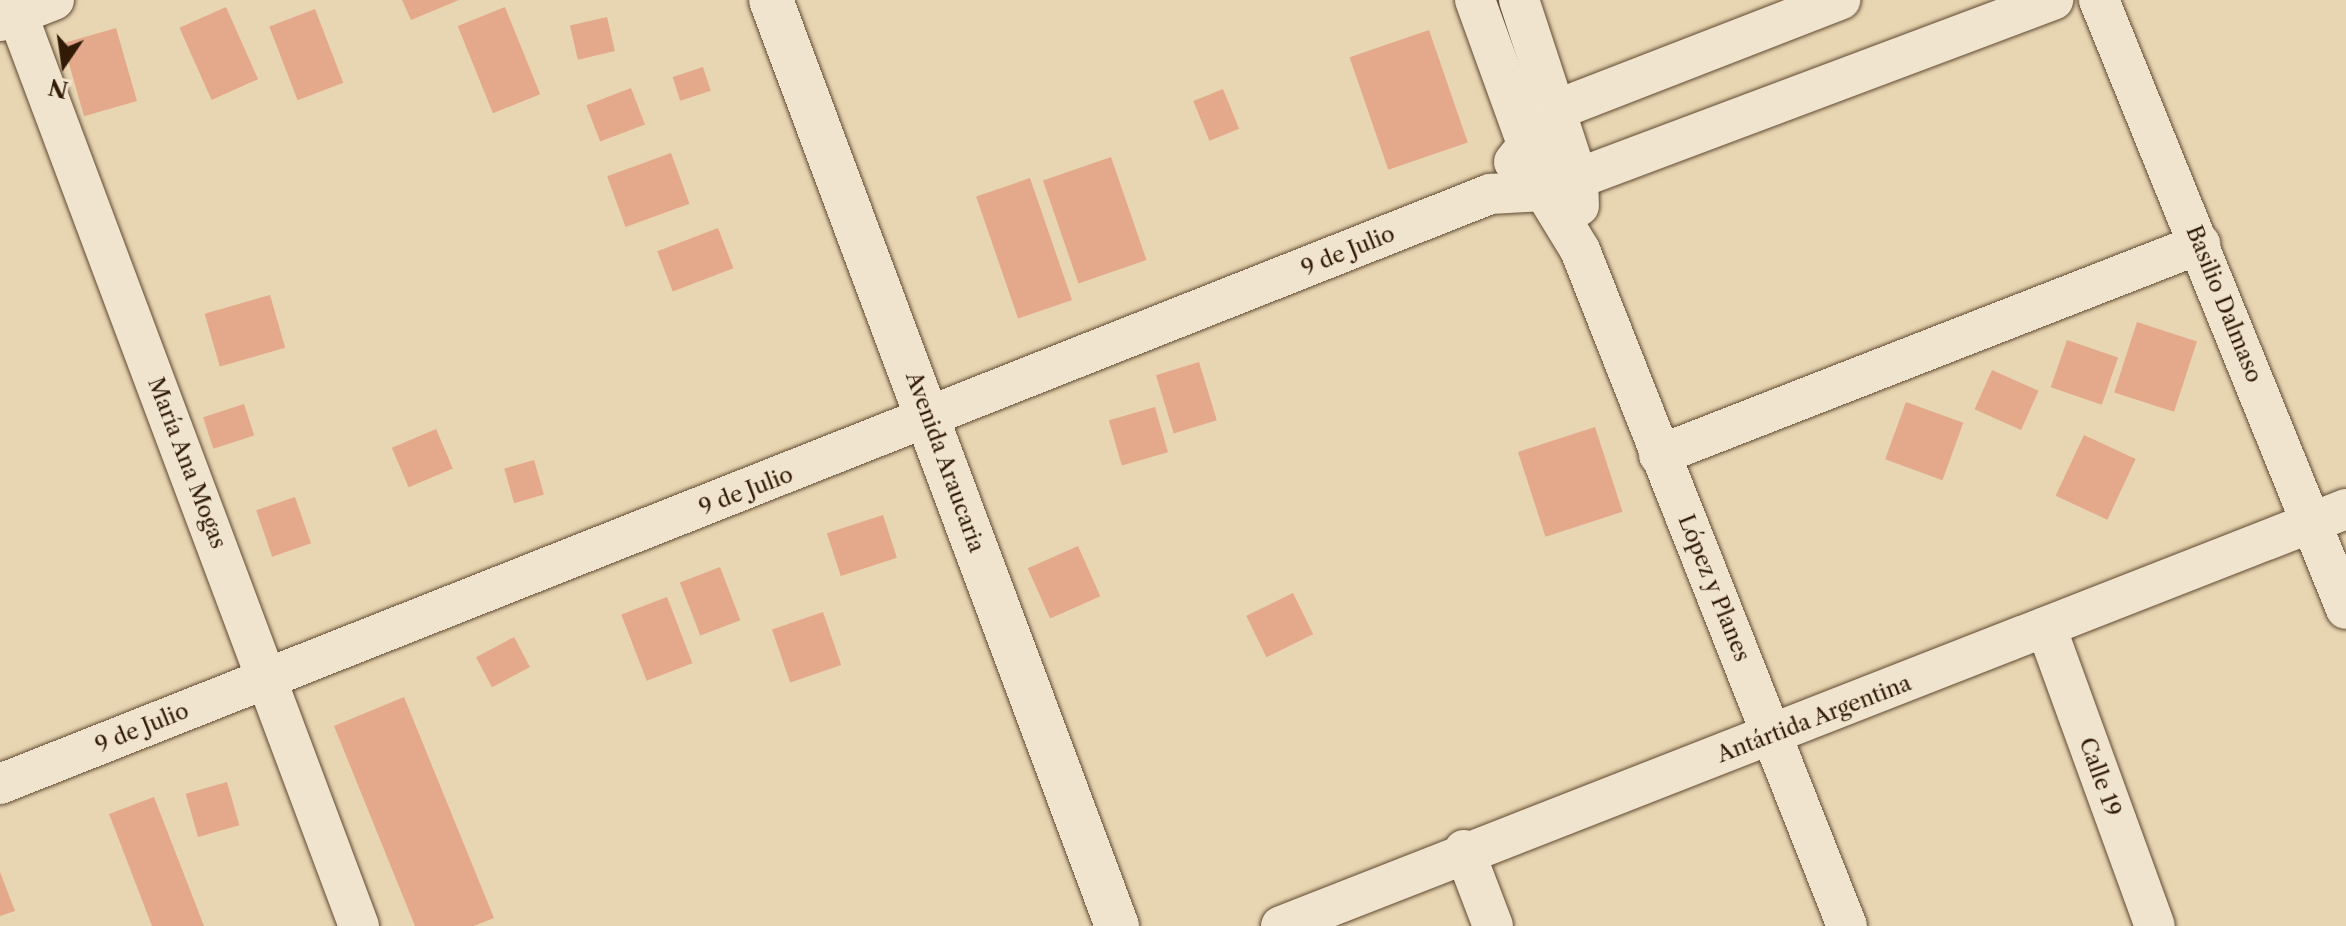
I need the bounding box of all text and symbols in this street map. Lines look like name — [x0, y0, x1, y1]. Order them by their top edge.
north arrow — [24, 24, 104, 104]
text: N — [46, 73, 71, 103]
street label: 9 de Julio — [1298, 220, 1398, 282]
street label: Basilio Dalmaso — [2180, 222, 2268, 386]
street label: Avenida Araucaria — [900, 368, 990, 556]
street label: María Ana Mogas — [142, 373, 232, 553]
street label: 9 de Julio — [695, 461, 797, 521]
street label: López y Planes — [1672, 510, 1756, 666]
street label: Antártida Argentina — [1713, 670, 1915, 768]
street label: 9 de Julio — [92, 697, 192, 759]
street label: Calle 19 — [2074, 734, 2126, 820]

